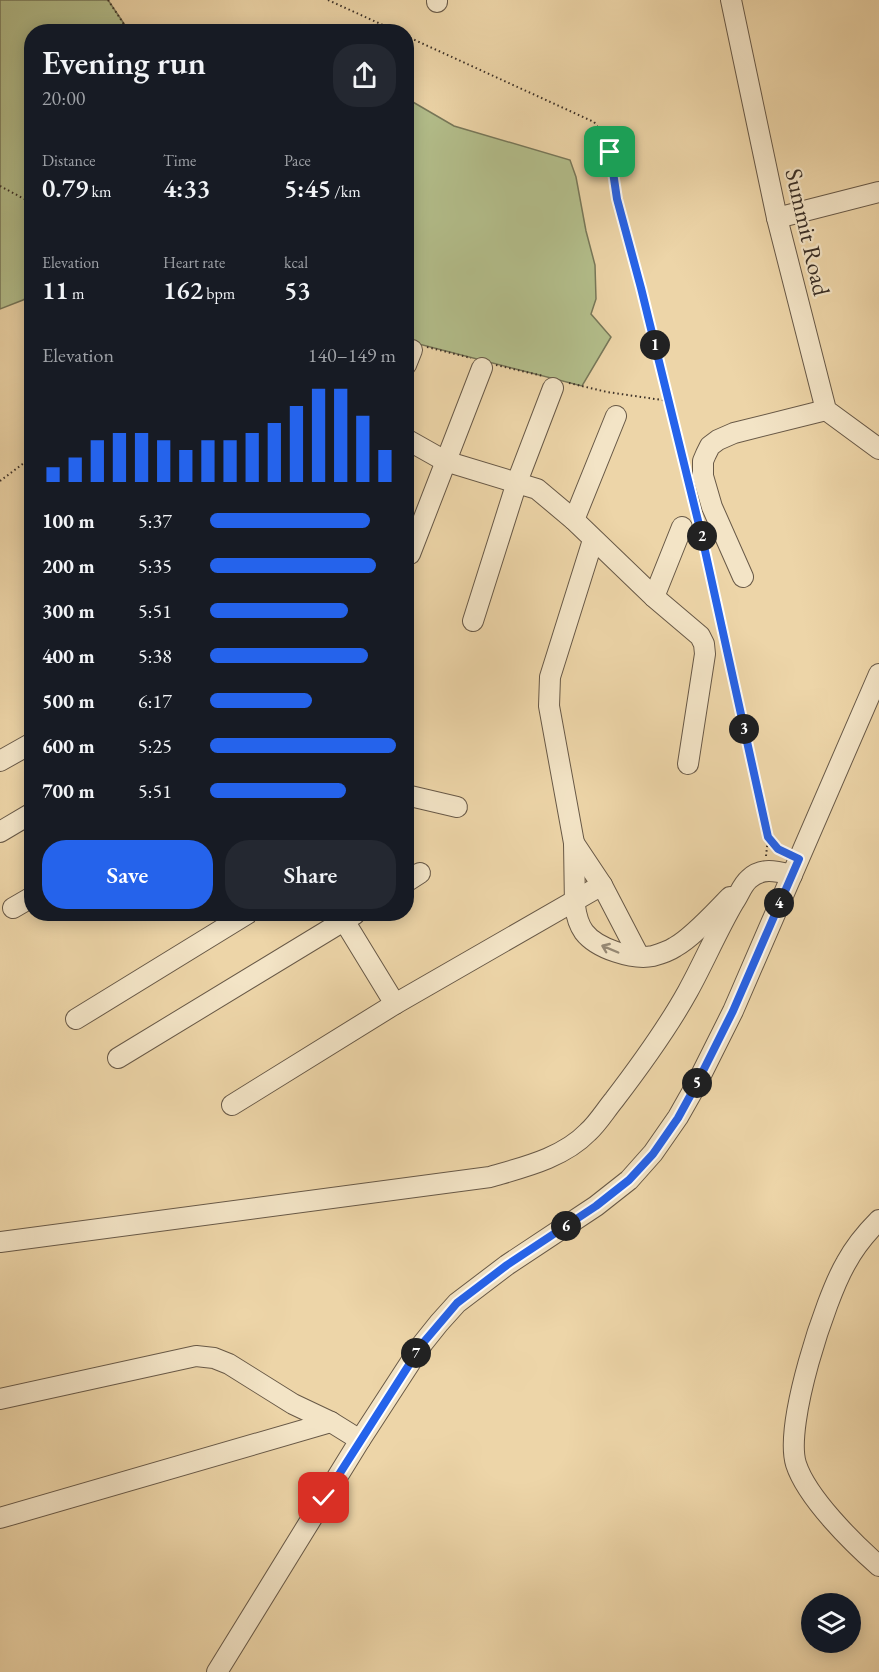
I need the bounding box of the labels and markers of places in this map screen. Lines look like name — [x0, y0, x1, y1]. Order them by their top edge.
pin — [584, 126, 635, 177]
pin: 1 — [640, 330, 670, 360]
pin: 2 — [687, 521, 717, 551]
pin: 3 — [729, 714, 759, 744]
pin: 4 — [764, 888, 794, 918]
pin: 5 — [682, 1068, 712, 1098]
pin: 6 — [551, 1211, 581, 1241]
pin: 7 — [401, 1338, 431, 1368]
pin — [298, 1472, 349, 1523]

